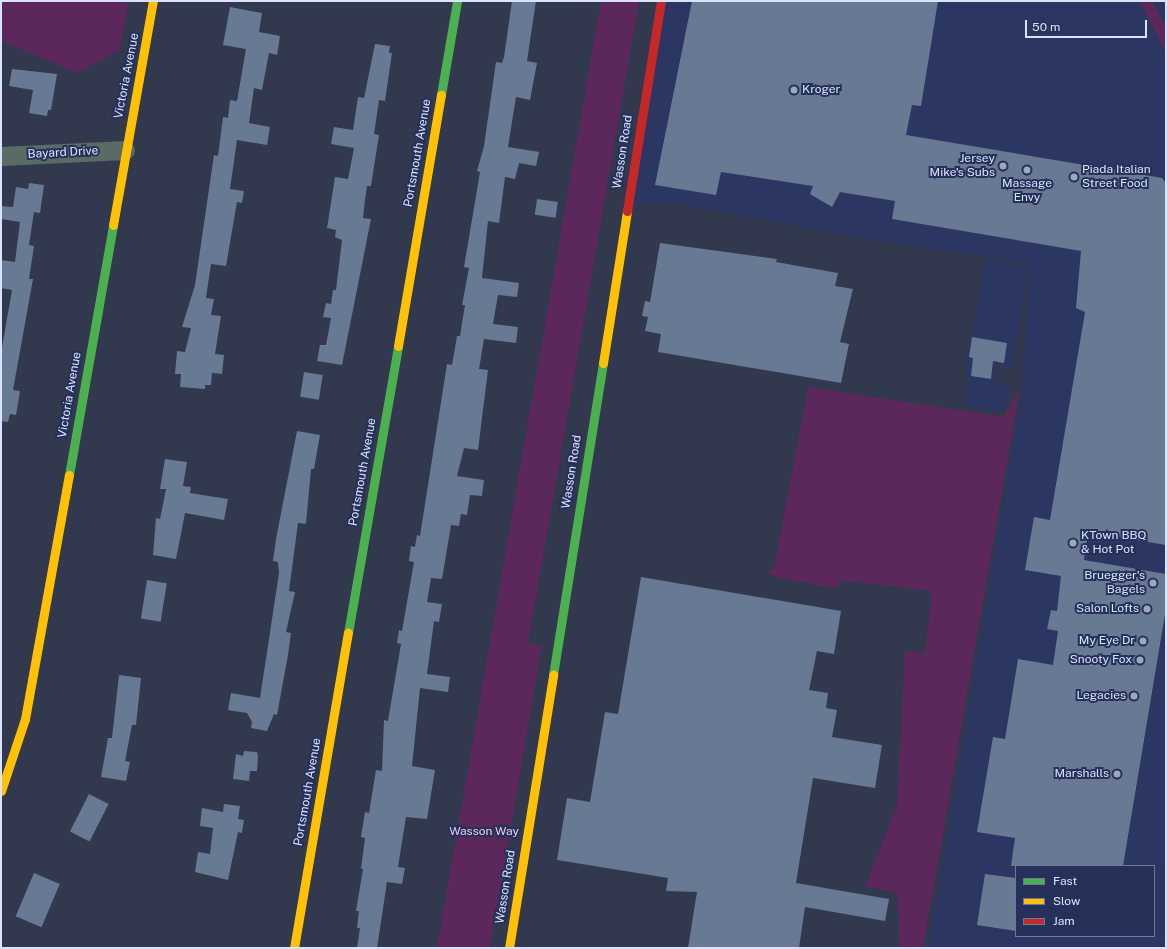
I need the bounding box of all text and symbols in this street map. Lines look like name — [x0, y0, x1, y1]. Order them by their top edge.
scale bar — [1027, 12, 1149, 38]
text: 50 m — [1032, 20, 1060, 34]
street label: Victoria Avenue — [112, 32, 142, 120]
place label: Kroger — [802, 83, 840, 97]
marker: Kroger — [789, 85, 799, 95]
street label: Portsmouth Avenue — [401, 98, 435, 208]
street label: Wasson Road — [610, 114, 636, 190]
street label: Bayard Drive — [27, 144, 99, 162]
place label: Jersey Mike's Subs — [930, 152, 995, 180]
marker: Jersey Mike's Subs — [998, 161, 1008, 171]
place label: Piada Italian Street Food — [1082, 163, 1151, 191]
marker: Massage Envy — [1022, 165, 1032, 175]
marker: Piada Italian Street Food — [1069, 172, 1079, 182]
place label: Massage Envy — [1002, 177, 1052, 205]
street label: Victoria Avenue — [55, 351, 85, 439]
street label: Portsmouth Avenue — [346, 417, 380, 527]
street label: Wasson Road — [559, 434, 585, 510]
place label: KTown BBQ & Hot Pot — [1081, 529, 1147, 557]
marker: KTown BBQ & Hot Pot — [1068, 538, 1078, 548]
place label: Bruegger's Bagels — [1084, 569, 1145, 597]
marker: Bruegger's Bagels — [1148, 578, 1158, 588]
place label: Salon Lofts — [1076, 602, 1139, 616]
marker: Salon Lofts — [1142, 604, 1152, 614]
place label: My Eye Dr — [1079, 634, 1135, 648]
marker: My Eye Dr — [1138, 636, 1148, 646]
place label: Snooty Fox — [1070, 653, 1132, 667]
marker: Snooty Fox — [1135, 655, 1145, 665]
place label: Legacies — [1076, 689, 1126, 703]
marker: Legacies — [1129, 691, 1139, 701]
street label: Portsmouth Avenue — [291, 737, 325, 847]
place label: Marshalls — [1055, 767, 1109, 781]
marker: Marshalls — [1112, 769, 1122, 779]
park label: Wasson Way — [449, 825, 519, 839]
street label: Wasson Road — [493, 849, 519, 925]
legend — [1015, 865, 1155, 937]
text: Fast — [1053, 874, 1077, 888]
text: Slow — [1053, 894, 1080, 908]
text: Jam — [1053, 914, 1075, 928]

